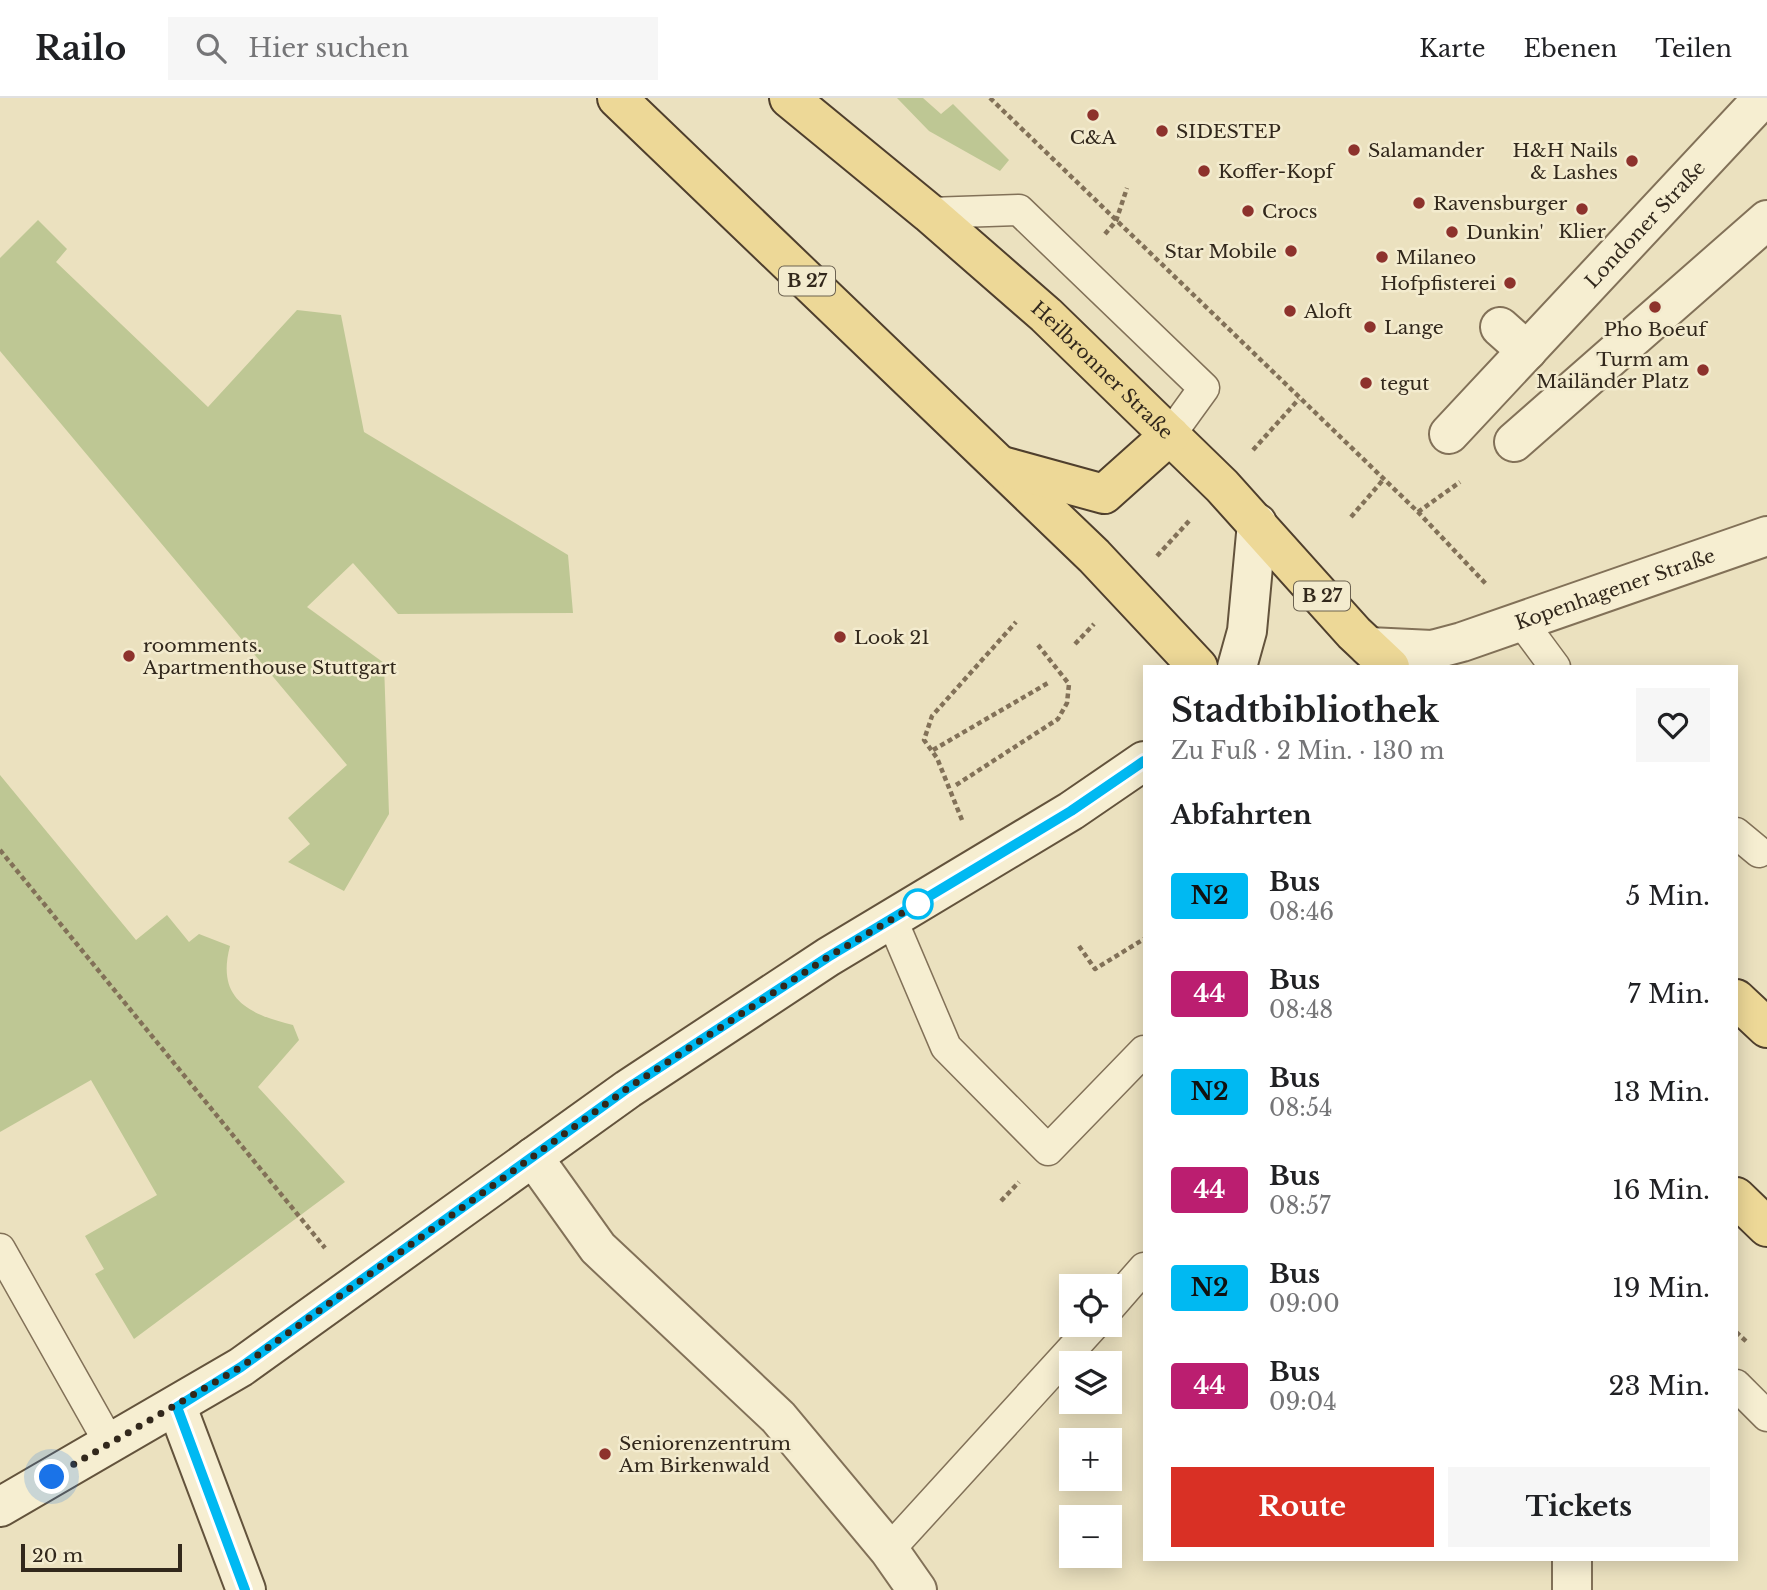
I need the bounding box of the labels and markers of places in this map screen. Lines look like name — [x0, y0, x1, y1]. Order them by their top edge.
marker: C&A — [1085, 107, 1101, 123]
place label: SIDESTEP — [1176, 120, 1281, 143]
marker: SIDESTEP — [1154, 123, 1170, 139]
place label: C&A — [1070, 126, 1117, 149]
place label: Salamander — [1368, 139, 1484, 162]
place label: H&H Nails & Lashes — [1512, 139, 1618, 184]
marker: Salamander — [1346, 142, 1362, 158]
marker: H&H Nails & Lashes — [1624, 153, 1640, 169]
place label: Koffer-Kopf — [1218, 160, 1336, 183]
marker: Koffer-Kopf — [1196, 163, 1212, 179]
place label: Ravensburger — [1433, 192, 1567, 215]
marker: Ravensburger — [1411, 195, 1427, 211]
place label: Crocs — [1262, 200, 1317, 223]
marker: Klier — [1574, 201, 1590, 217]
marker: Crocs — [1240, 203, 1256, 219]
place label: Klier — [1558, 220, 1606, 243]
place label: Dunkin' — [1466, 221, 1544, 244]
marker: Dunkin' — [1444, 224, 1460, 240]
place label: Star Mobile — [1165, 240, 1277, 263]
marker: Star Mobile — [1283, 243, 1299, 259]
place label: Milaneo — [1396, 246, 1476, 269]
marker: Milaneo — [1374, 249, 1390, 265]
place label: Hofpfisterei — [1380, 272, 1497, 295]
marker: Hofpfisterei — [1502, 275, 1518, 291]
marker: Pho Boeuf — [1647, 299, 1663, 315]
place label: Aloft — [1303, 300, 1353, 323]
marker: Aloft — [1282, 303, 1298, 319]
place label: Lange — [1384, 316, 1444, 339]
place label: Pho Boeuf — [1604, 318, 1708, 341]
marker: Lange — [1362, 319, 1378, 335]
place label: Turm am Mailänder Platz — [1536, 348, 1689, 393]
marker: Turm am Mailänder Platz — [1695, 362, 1711, 378]
place label: tegut — [1380, 372, 1430, 395]
marker: tegut — [1358, 375, 1374, 391]
place label: Look 21 — [854, 626, 930, 649]
marker: Look 21 — [832, 629, 848, 645]
place label: roomments. Apartmenthouse Stuttgart — [142, 634, 397, 679]
marker: roomments. Apartmenthouse Stuttgart — [121, 648, 137, 664]
unlabelled marker — [903, 889, 933, 919]
place label: Seniorenzentrum Am Birkenwald — [618, 1432, 791, 1477]
marker: Seniorenzentrum Am Birkenwald — [597, 1446, 613, 1462]

